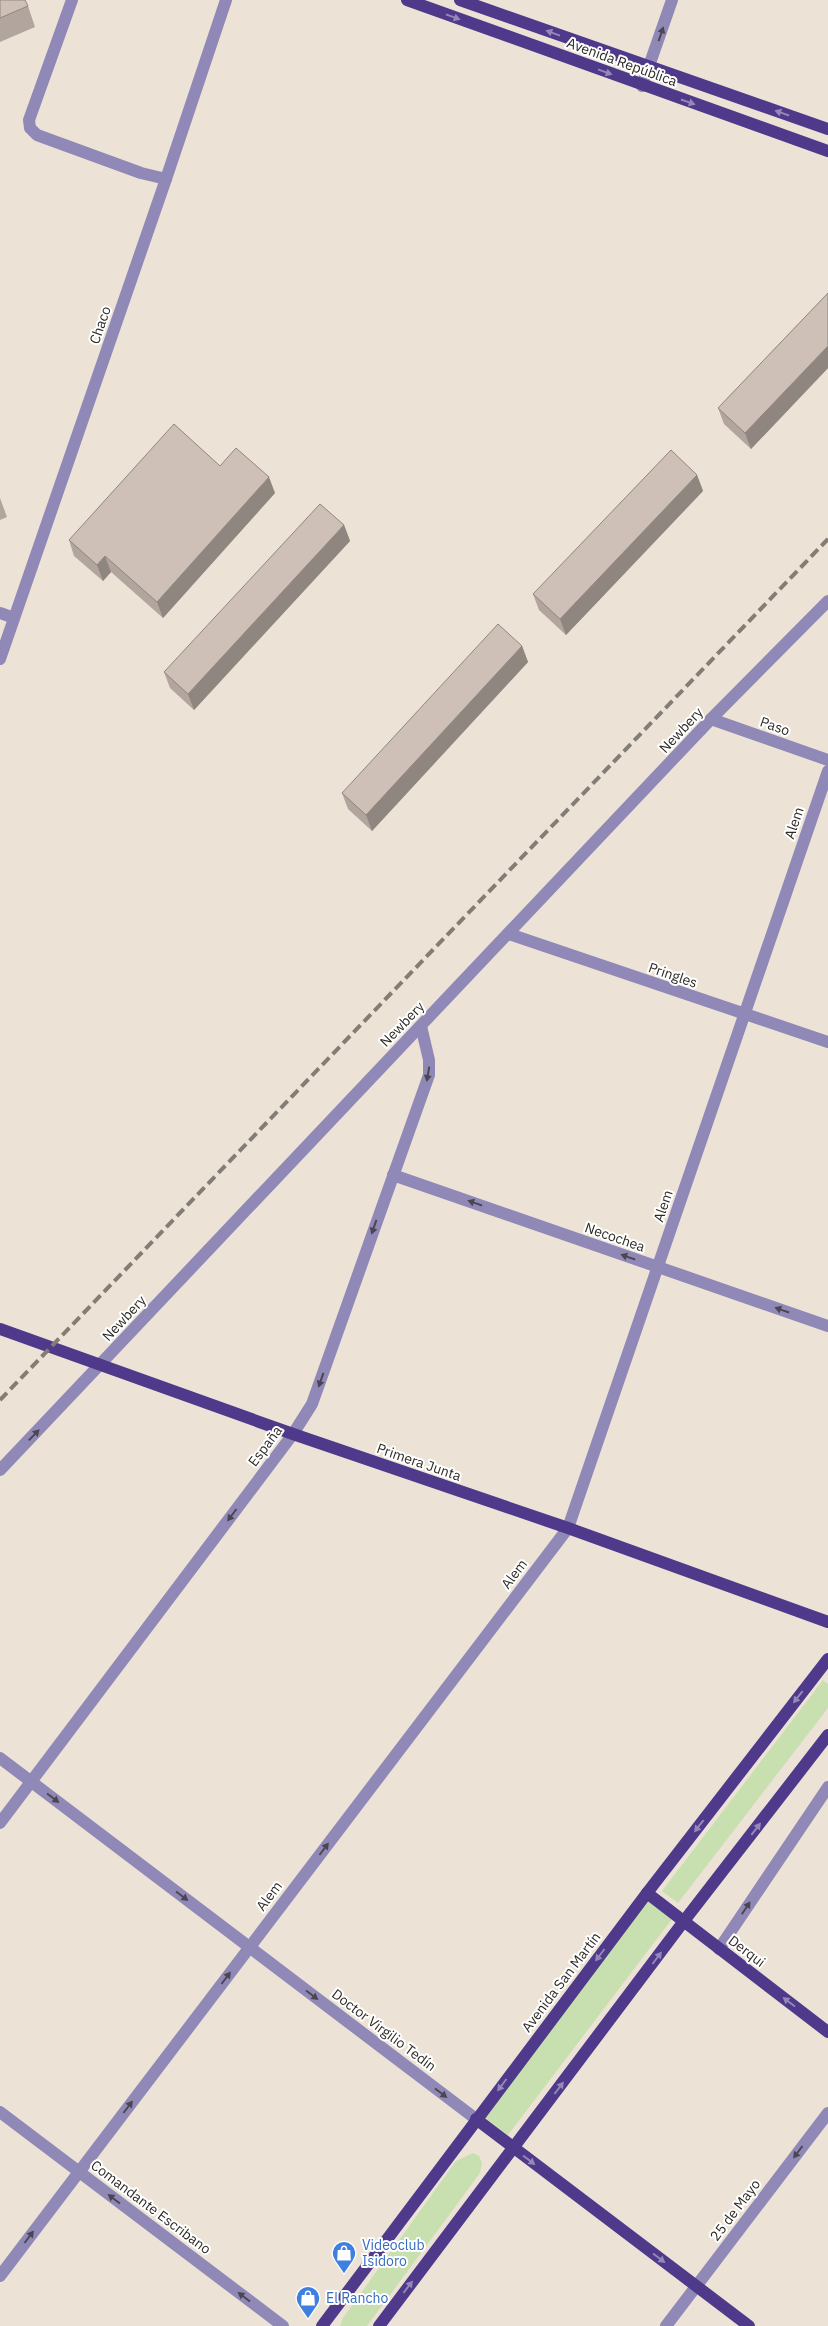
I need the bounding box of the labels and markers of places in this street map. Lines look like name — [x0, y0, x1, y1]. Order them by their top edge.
place label: Videoclub Isidoro — [362, 2236, 425, 2270]
shop icon: Videoclub Isidoro — [331, 2240, 357, 2274]
shop icon: El Rancho — [295, 2285, 321, 2319]
place label: El Rancho — [326, 2289, 389, 2307]

